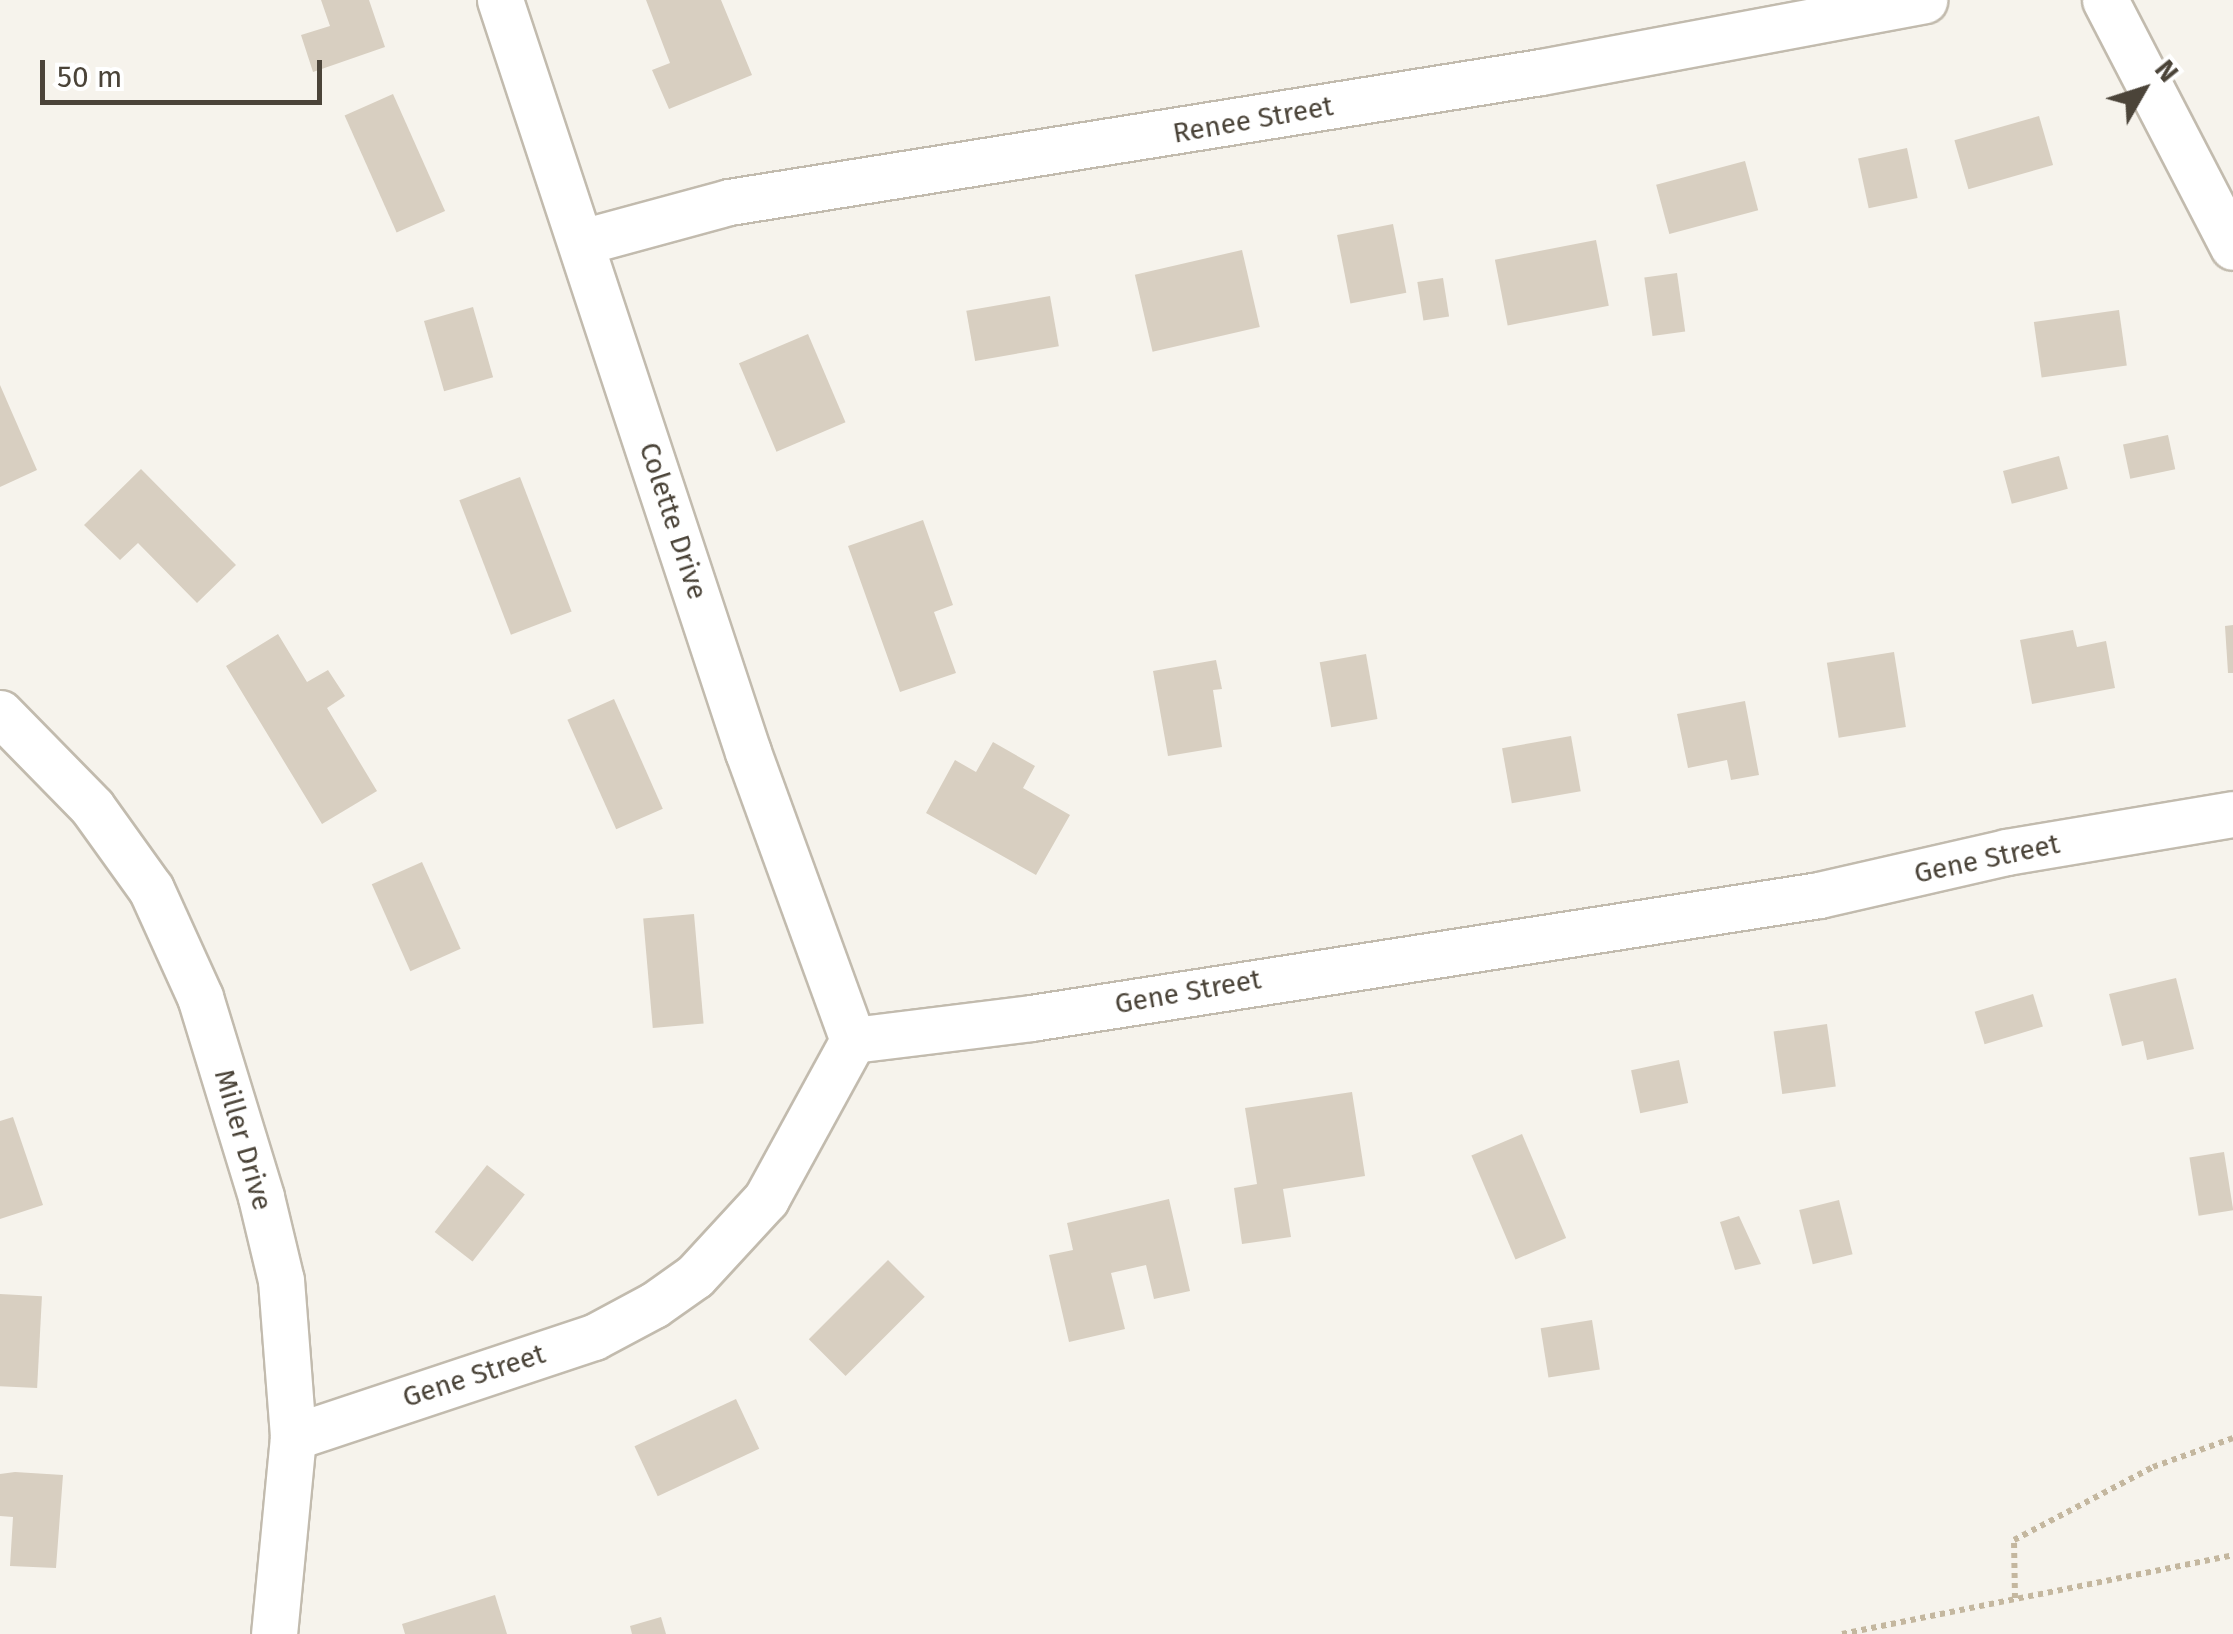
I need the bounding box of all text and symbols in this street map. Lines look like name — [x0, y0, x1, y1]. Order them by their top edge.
scale bar — [45, 40, 328, 102]
north arrow — [2093, 40, 2193, 140]
text: N — [2148, 53, 2185, 88]
text: 50 m — [57, 59, 122, 95]
street label: Renee Street — [1170, 89, 1336, 151]
street label: Colette Drive — [632, 438, 714, 604]
street label: Gene Street — [1911, 827, 2063, 891]
street label: Gene Street — [1112, 963, 1264, 1021]
street label: Miller Drive — [207, 1066, 279, 1214]
street label: Gene Street — [398, 1337, 550, 1415]

